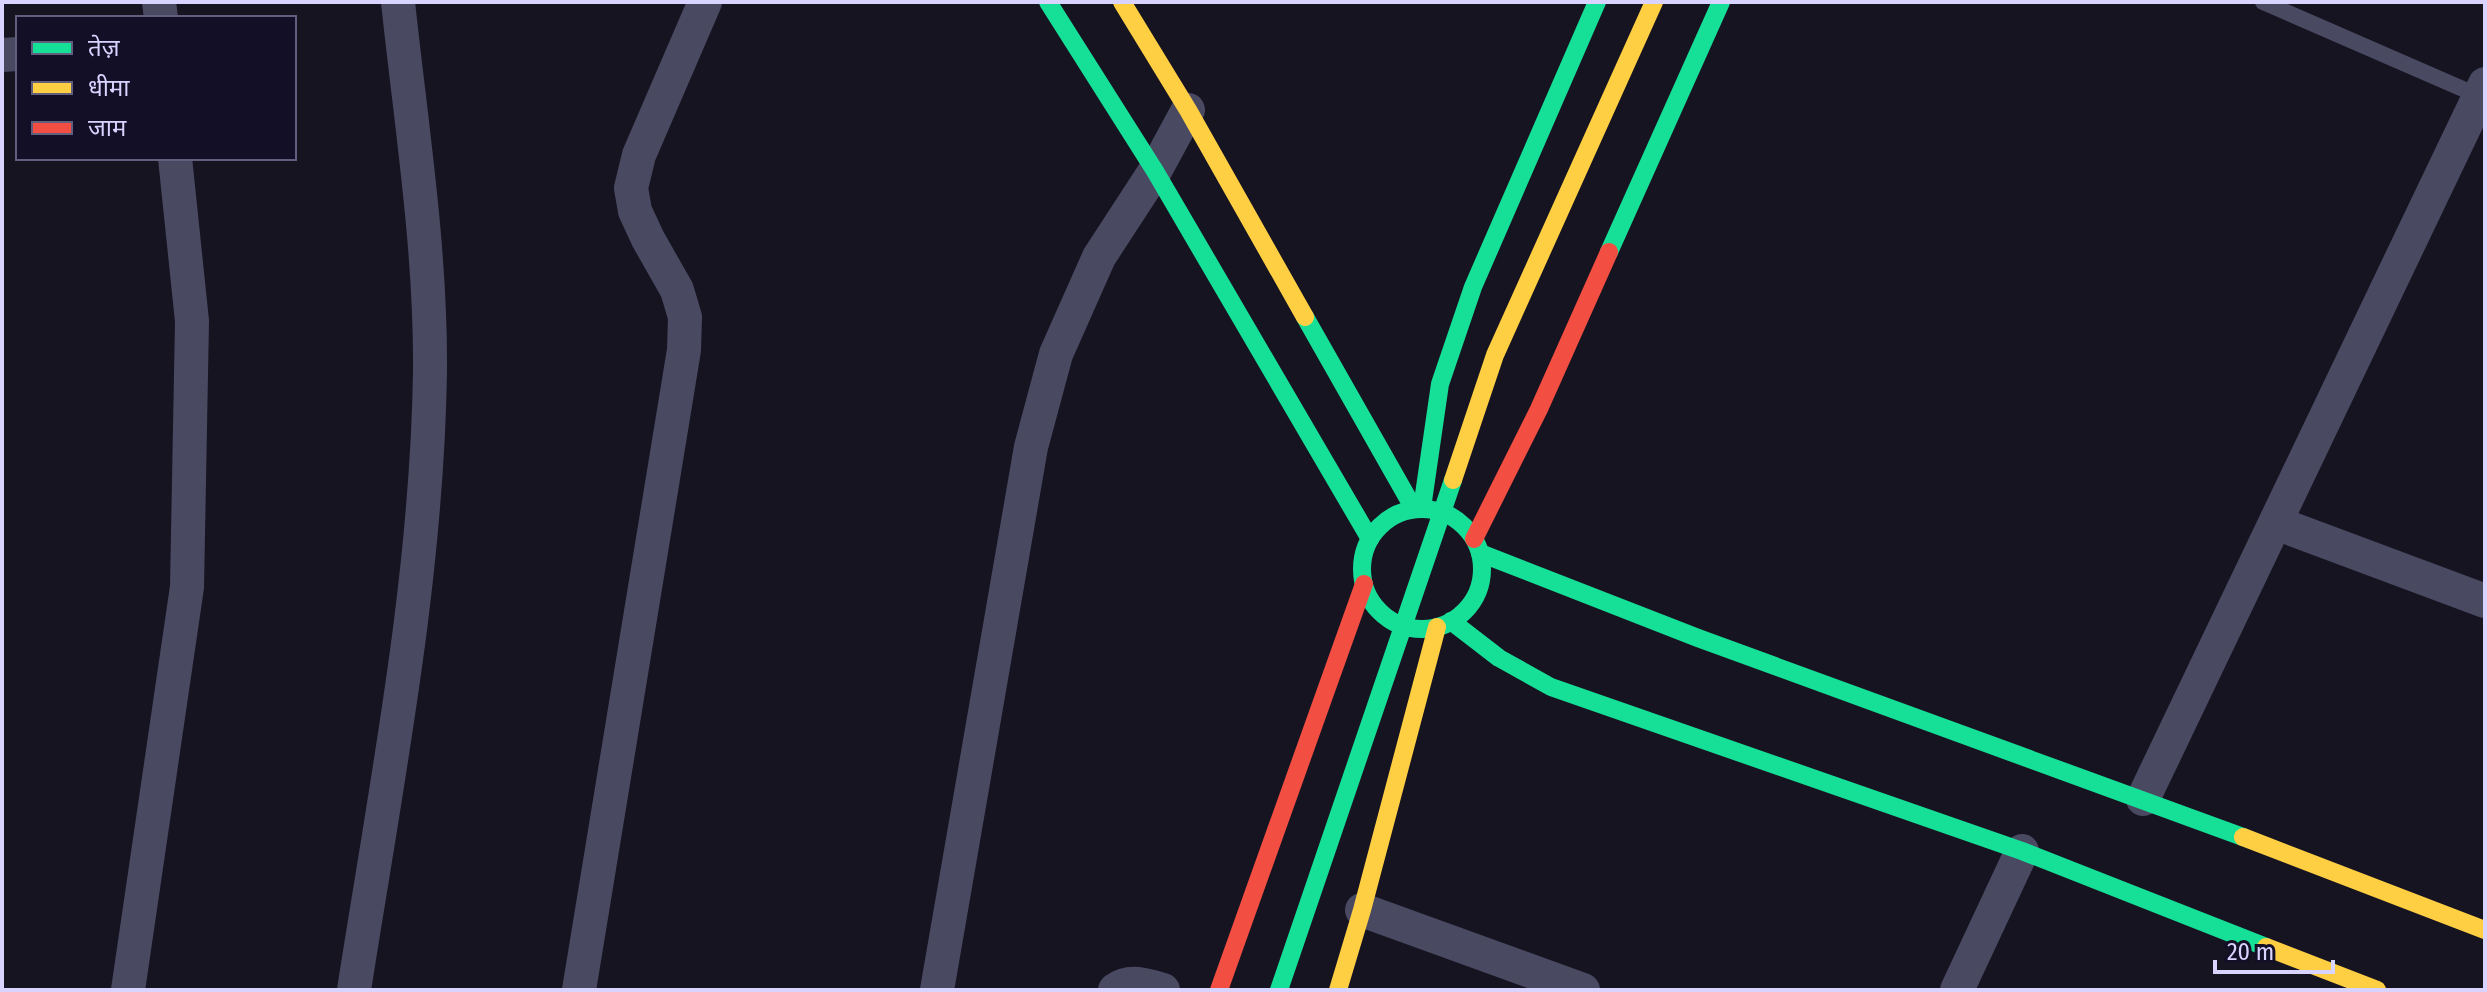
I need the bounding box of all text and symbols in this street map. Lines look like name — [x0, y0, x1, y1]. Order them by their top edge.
legend — [16, 16, 296, 160]
text: तेज़ — [88, 34, 121, 62]
text: धीमा — [88, 74, 130, 102]
text: जाम — [88, 114, 127, 142]
scale bar — [2215, 924, 2333, 974]
text: 20 m — [2227, 938, 2274, 966]

